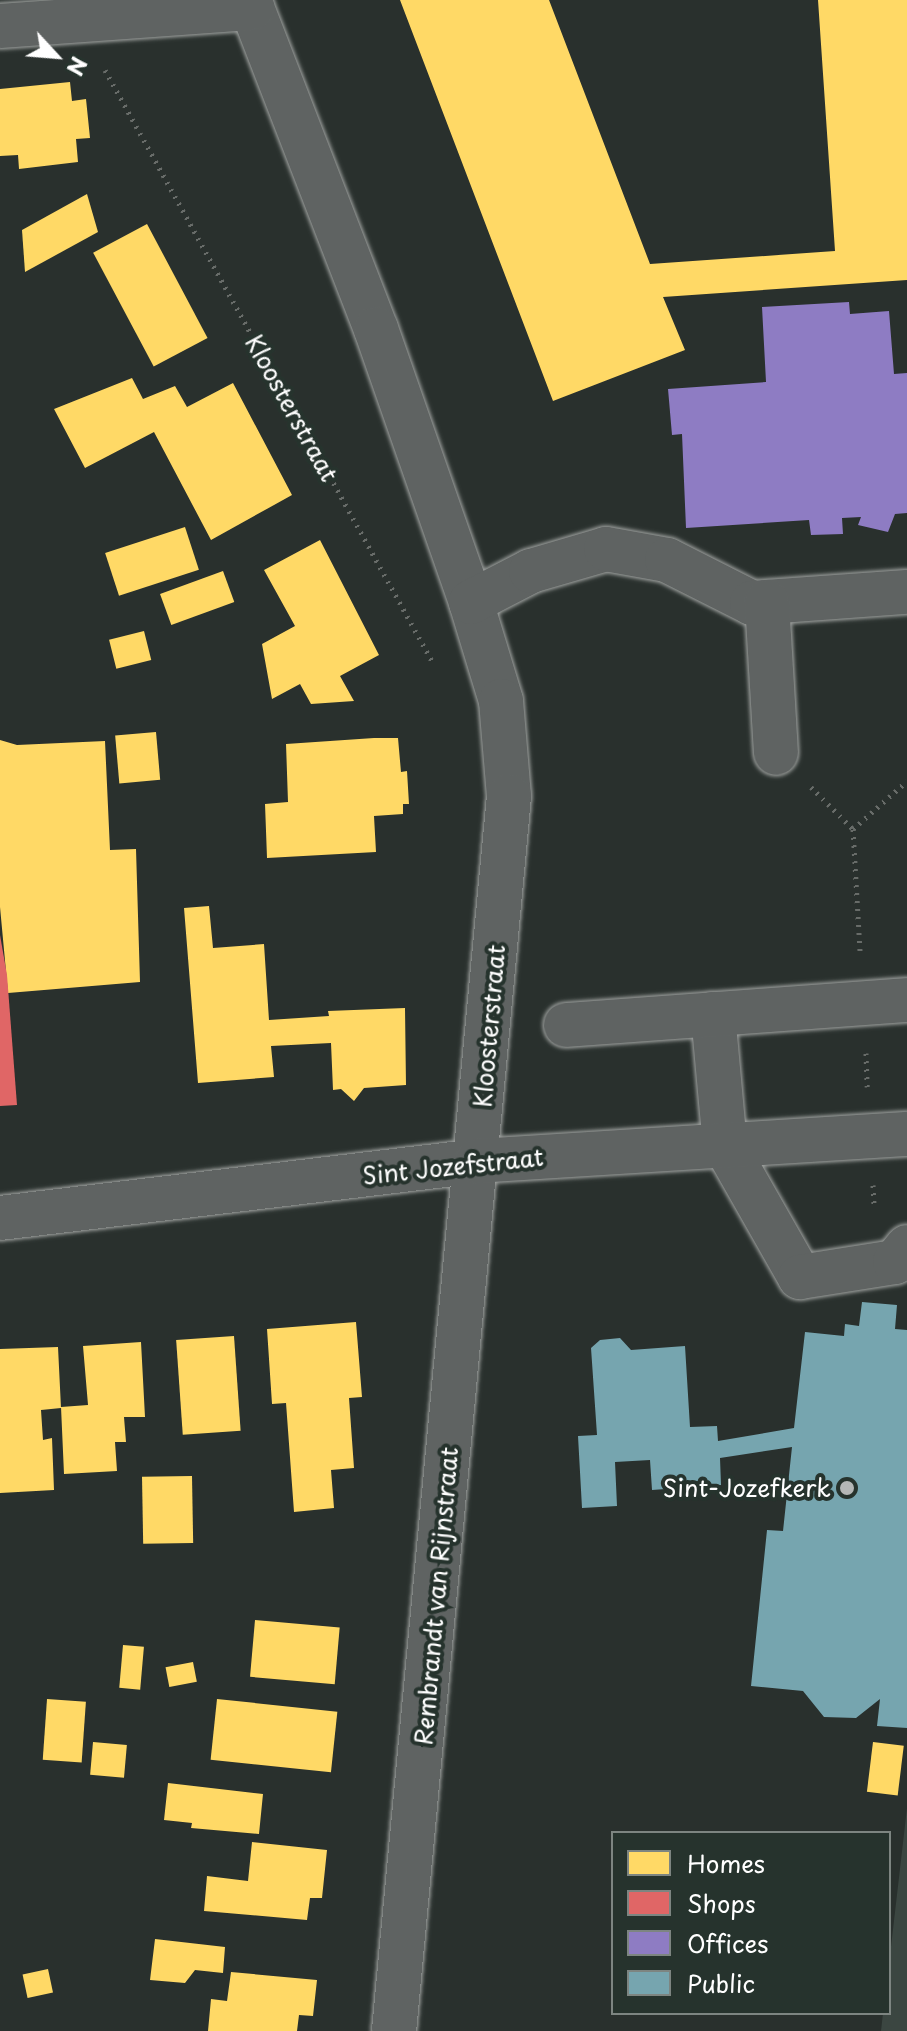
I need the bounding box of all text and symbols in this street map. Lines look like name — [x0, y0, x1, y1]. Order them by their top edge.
north arrow — [16, 16, 96, 96]
text: N — [59, 52, 97, 82]
street label: Kloosterstraat — [240, 330, 344, 486]
street label: Kloosterstraat — [468, 943, 510, 1109]
street label: Sint Jozefstraat — [361, 1142, 545, 1190]
street label: Rembrandt van Rijnstraat — [409, 1446, 463, 1746]
place label: Sint-Jozefkerk — [663, 1474, 831, 1502]
marker: Sint-Jozefkerk — [838, 1479, 856, 1497]
legend — [611, 1831, 891, 2015]
text: Homes — [687, 1845, 765, 1881]
text: Shops — [687, 1885, 756, 1921]
text: Offices — [687, 1925, 768, 1961]
text: Public — [687, 1965, 755, 2001]

